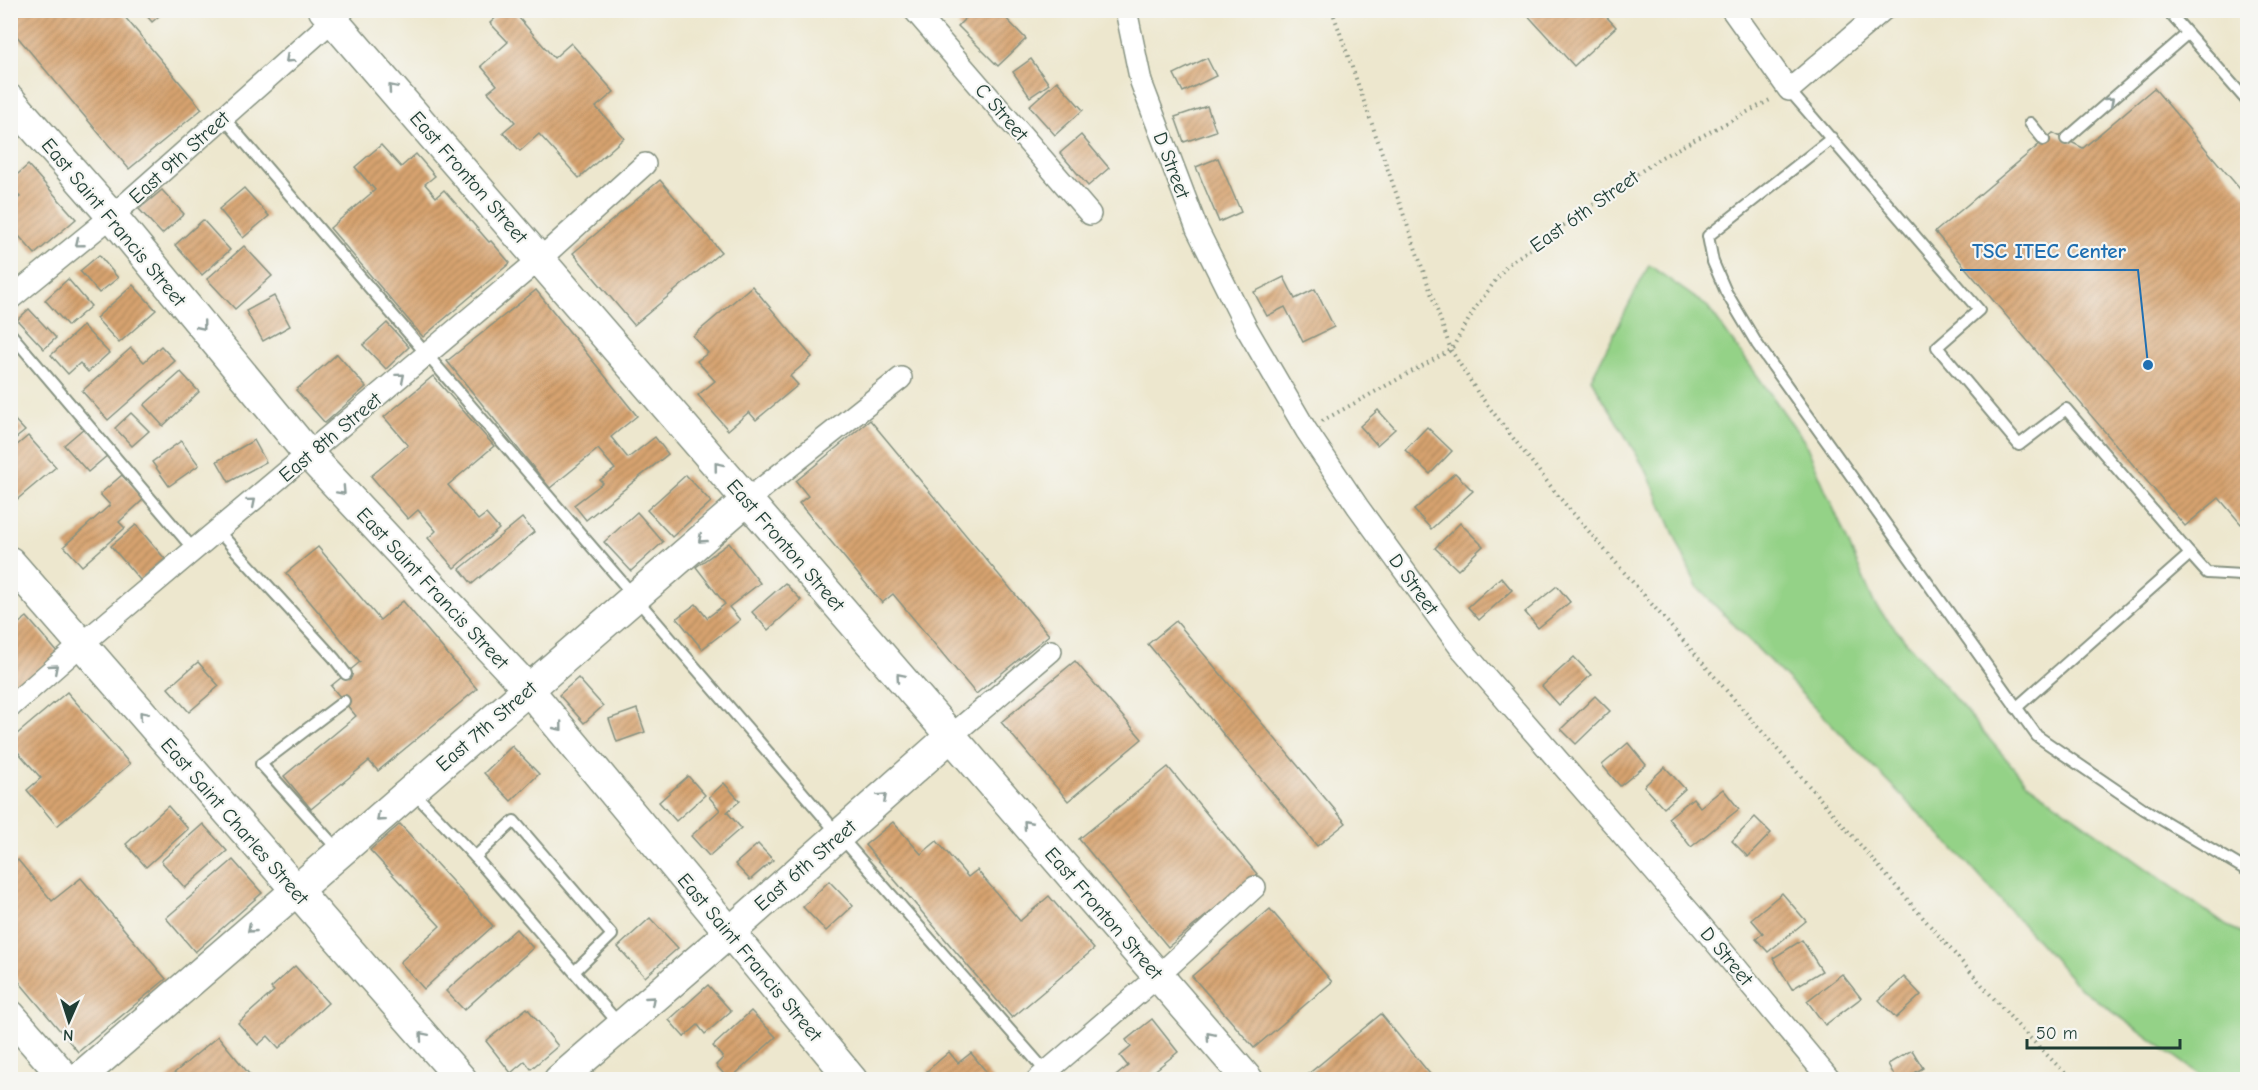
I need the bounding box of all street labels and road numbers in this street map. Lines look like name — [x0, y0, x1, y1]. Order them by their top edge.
street label: C Street — [970, 79, 1034, 147]
street label: East 9th Street — [124, 106, 235, 208]
street label: East Fronton Street — [405, 107, 533, 249]
street label: D Street — [1148, 129, 1195, 203]
street label: East Saint Francis Street — [37, 134, 191, 312]
street label: East 6th Street — [1526, 165, 1644, 257]
street label: East 8th Street — [274, 387, 387, 487]
street label: East Fronton Street — [722, 475, 850, 617]
street label: East Saint Francis Street — [352, 503, 514, 675]
street label: D Street — [1384, 549, 1444, 620]
street label: East 7th Street — [431, 676, 542, 776]
street label: East Saint Charles Street — [156, 733, 314, 910]
street label: East 6th Street — [750, 814, 862, 916]
street label: East Fronton Street — [1040, 843, 1168, 985]
street label: East Saint Francis Street — [673, 869, 827, 1047]
street label: D Street — [1696, 922, 1759, 991]

